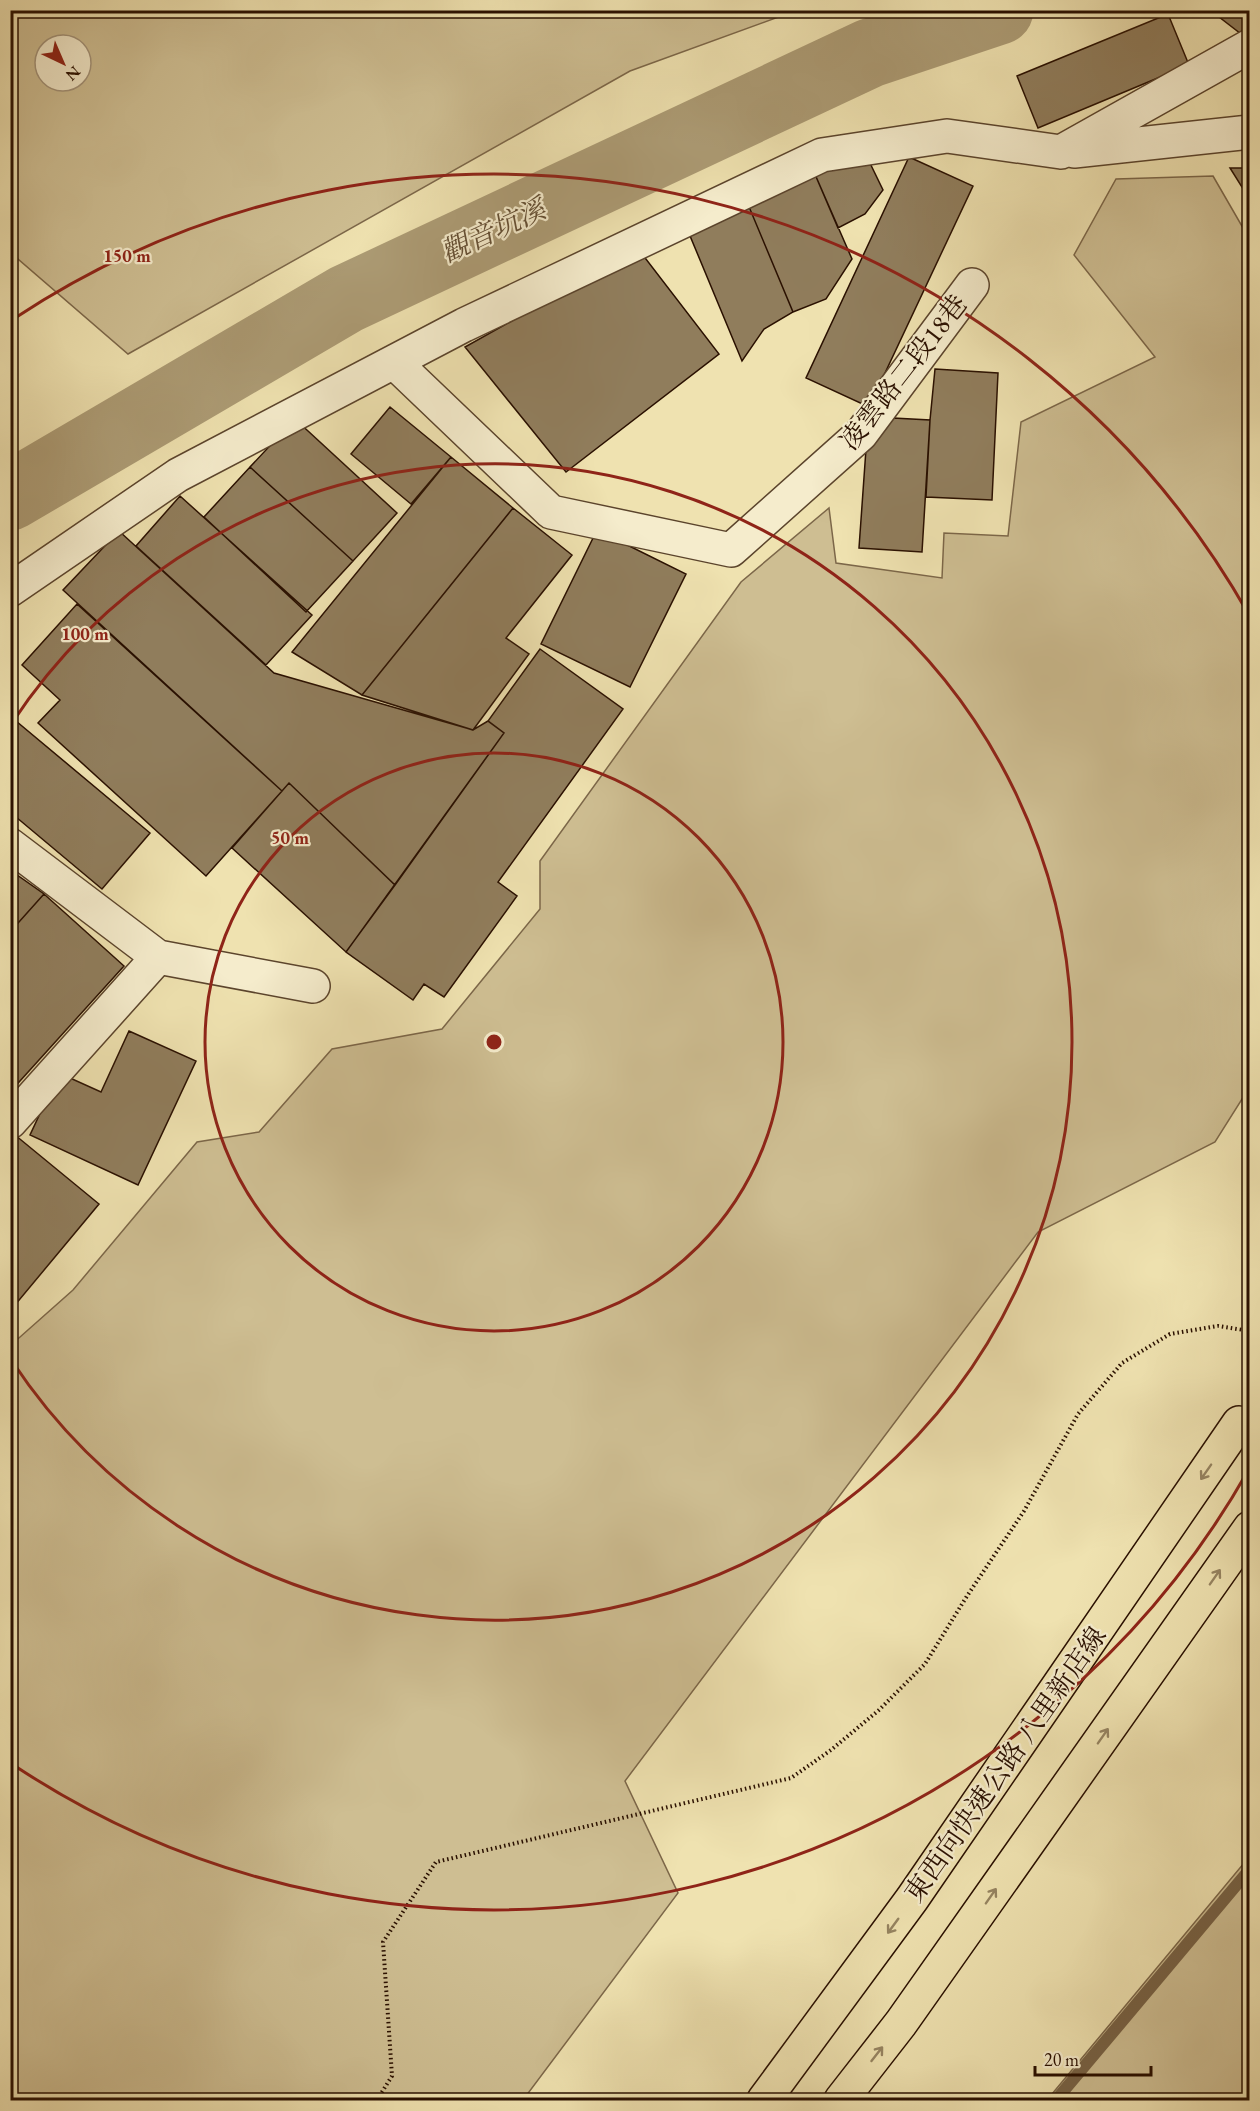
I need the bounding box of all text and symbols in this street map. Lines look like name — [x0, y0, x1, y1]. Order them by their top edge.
north arrow — [33, 33, 93, 93]
text: N — [61, 61, 85, 86]
water label: 觀音坑溪 — [435, 189, 554, 270]
text: 150 m — [103, 244, 151, 267]
street label: 凌雲路二段18巷 — [831, 287, 975, 457]
text: 100 m — [61, 622, 109, 645]
text: 50 m — [271, 826, 309, 849]
centre of rings — [484, 1032, 504, 1052]
one-way arrow — [1200, 1463, 1212, 1479]
one-way arrow — [1209, 1569, 1221, 1585]
street label: 東西向快速公路 八里新店線 — [896, 1619, 1114, 1909]
one-way arrow — [1097, 1729, 1109, 1745]
one-way arrow — [985, 1888, 997, 1904]
one-way arrow — [886, 1917, 899, 1933]
scale bar — [1035, 2039, 1150, 2077]
one-way arrow — [870, 2047, 883, 2063]
text: 20 m — [1044, 2048, 1079, 2071]

